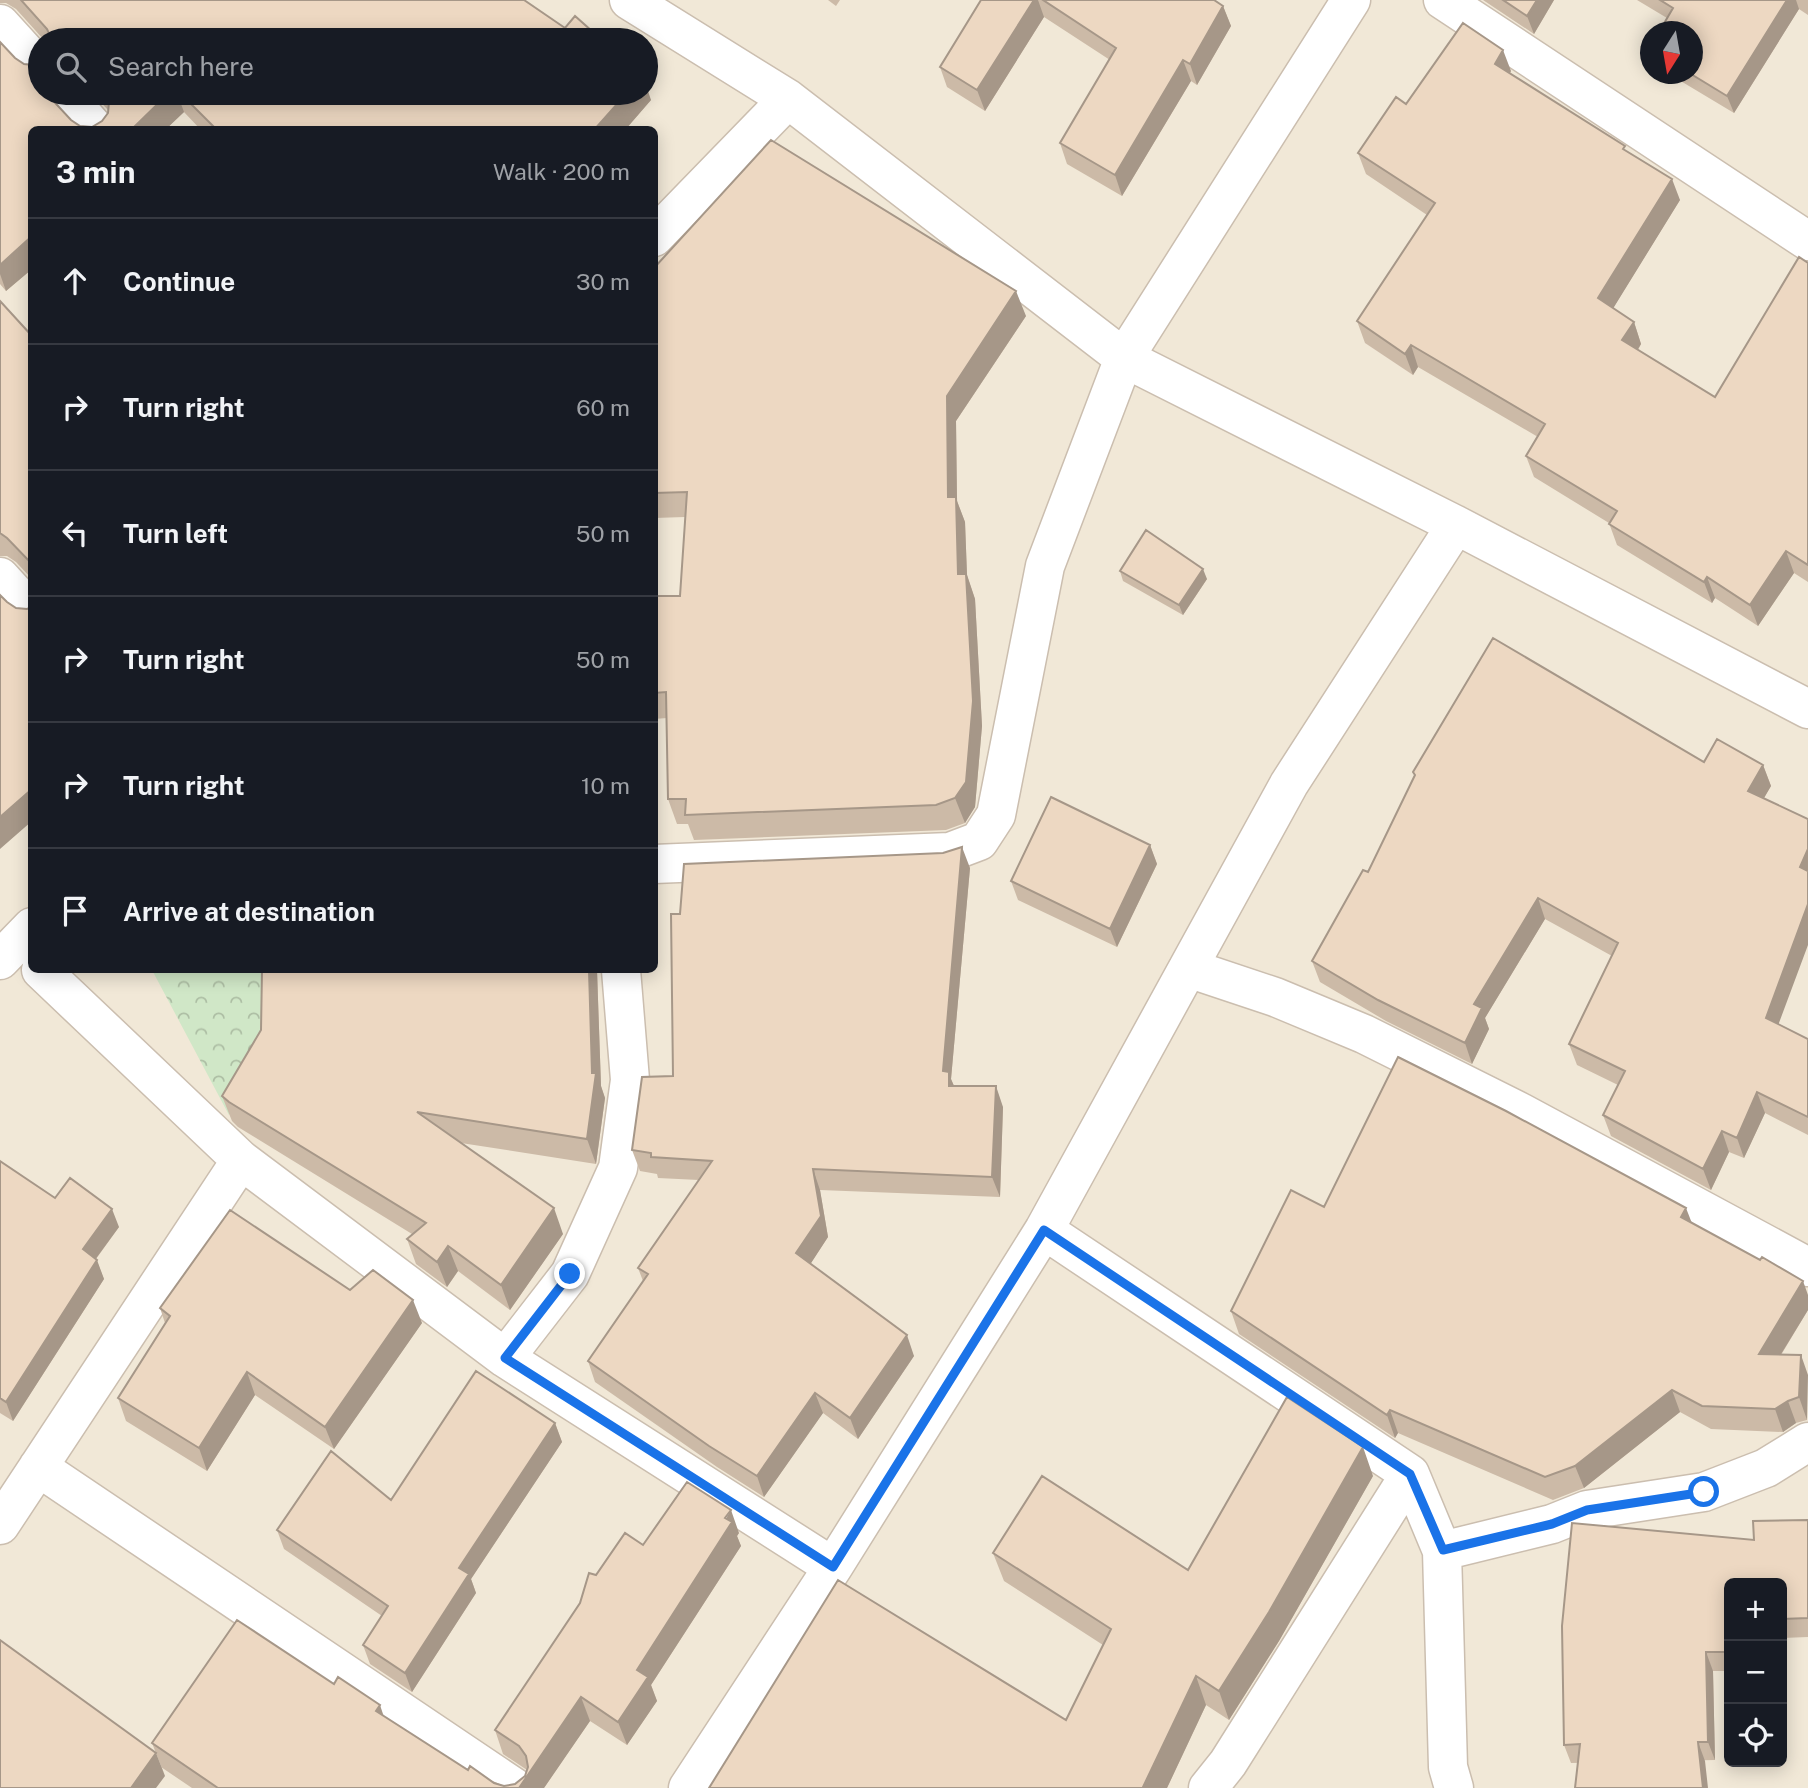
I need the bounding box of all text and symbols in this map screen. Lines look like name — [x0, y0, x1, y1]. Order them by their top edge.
north arrow — [1640, 21, 1703, 84]
search box — [28, 28, 658, 105]
icon: search — [52, 48, 90, 86]
text: Search here — [108, 51, 254, 82]
text: 3 min — [56, 154, 135, 190]
text: Walk · 200 m — [493, 158, 630, 185]
icon: ahead — [56, 262, 94, 300]
text: Continue — [123, 266, 235, 297]
text: 30 m — [576, 268, 630, 295]
icon: right — [56, 388, 94, 426]
text: Turn right — [123, 392, 245, 423]
text: 60 m — [576, 394, 630, 421]
icon: left — [56, 514, 94, 552]
text: Turn left — [123, 518, 228, 549]
text: 50 m — [576, 520, 630, 547]
icon: right — [56, 640, 94, 678]
text: Turn right — [123, 644, 245, 675]
text: 50 m — [576, 646, 630, 673]
icon: right — [56, 766, 94, 804]
text: Turn right — [123, 770, 245, 801]
text: 10 m — [581, 772, 630, 799]
icon: arrive — [56, 892, 94, 930]
text: Arrive at destination — [123, 896, 375, 927]
route end — [554, 1258, 585, 1289]
route start — [1688, 1476, 1719, 1507]
map controls — [1724, 1578, 1787, 1767]
button: + — [1724, 1578, 1787, 1641]
button: − — [1724, 1641, 1787, 1704]
button: locate — [1724, 1704, 1787, 1767]

